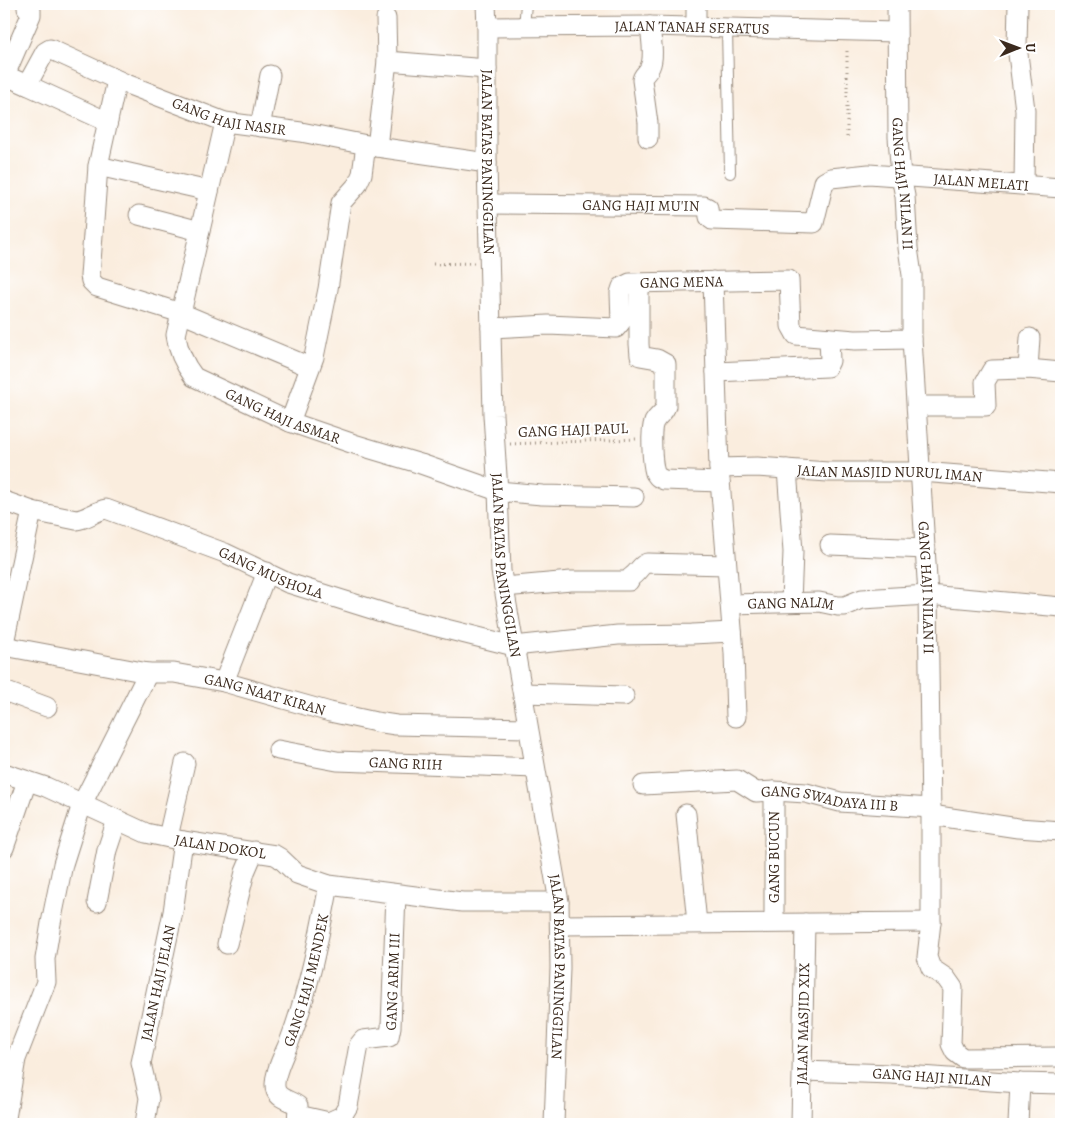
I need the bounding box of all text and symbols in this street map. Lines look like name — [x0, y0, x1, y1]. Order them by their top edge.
street label: JALAN TANAH SERATUS — [614, 16, 770, 39]
north arrow — [992, 22, 1042, 72]
text: U — [1021, 43, 1040, 53]
street label: JALAN BATAS PANINGGILAN — [477, 69, 499, 255]
street label: GANG HAJI NASIR — [169, 93, 288, 140]
street label: GANG HAJI NILAN II — [888, 117, 918, 251]
street label: JALAN MELATI — [933, 169, 1030, 196]
street label: GANG HAJI MU'IN — [582, 195, 700, 216]
street label: GANG MENA — [640, 271, 724, 293]
street label: GANG HAJI ASMAR — [222, 383, 344, 449]
street label: GANG HAJI PAUL — [518, 418, 629, 442]
street label: JALAN MASJID NURUL IMAN — [796, 460, 983, 487]
street label: JALAN BATAS PANINGGILAN — [487, 472, 526, 659]
street label: GANG HAJI NILAN II — [913, 521, 939, 654]
street label: GANG MUSHOLA — [216, 542, 326, 603]
street label: GANG NALIM — [747, 592, 836, 615]
street label: GANG NAAT KIRAN — [203, 669, 328, 720]
street label: GANG RIIH — [369, 752, 443, 775]
street label: GANG SWADAYA III B — [760, 781, 899, 816]
street label: GANG BUCUN — [764, 811, 784, 903]
street label: JALAN DOKOL — [173, 829, 268, 864]
street label: JALAN BATAS PANINGGILAN — [544, 873, 570, 1060]
street label: GANG HAJI MENDEK — [278, 912, 333, 1050]
street label: JALAN HAJI JELAN — [136, 923, 180, 1043]
street label: GANG ARIM III — [381, 932, 405, 1031]
street label: JALAN MASJID XIX — [792, 963, 814, 1085]
street label: GANG HAJI NILAN — [872, 1063, 992, 1091]

